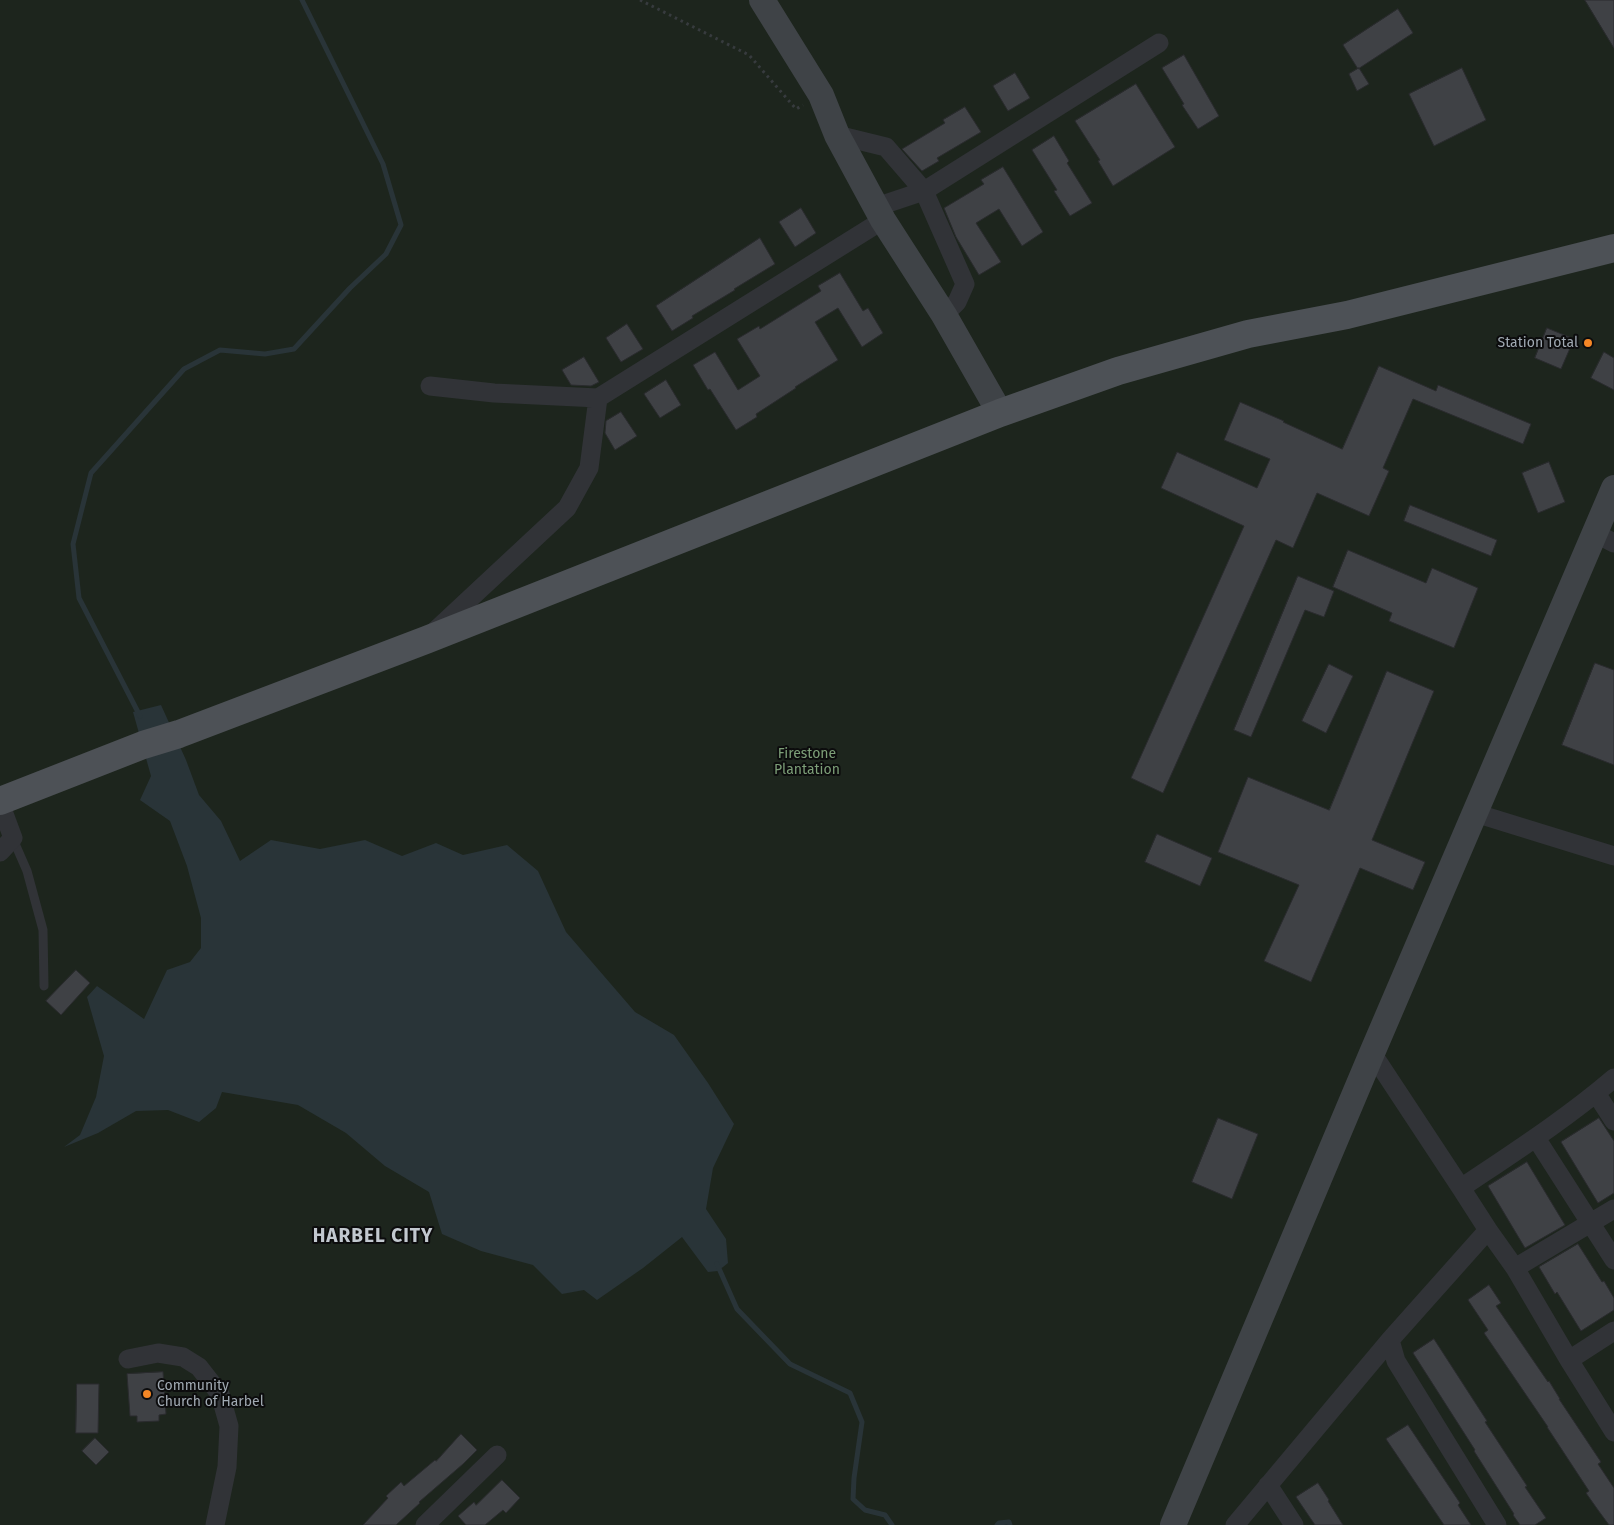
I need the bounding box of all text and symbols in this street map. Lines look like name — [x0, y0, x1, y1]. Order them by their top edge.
place label: Station Total — [1498, 335, 1578, 351]
marker: Station Total — [1582, 337, 1594, 349]
park label: Firestone Plantation — [774, 746, 840, 779]
district label: HARBEL CITY — [311, 1226, 435, 1248]
place label: Community Church of Harbel — [157, 1378, 264, 1410]
marker: Community Church of Harbel — [141, 1388, 153, 1400]

